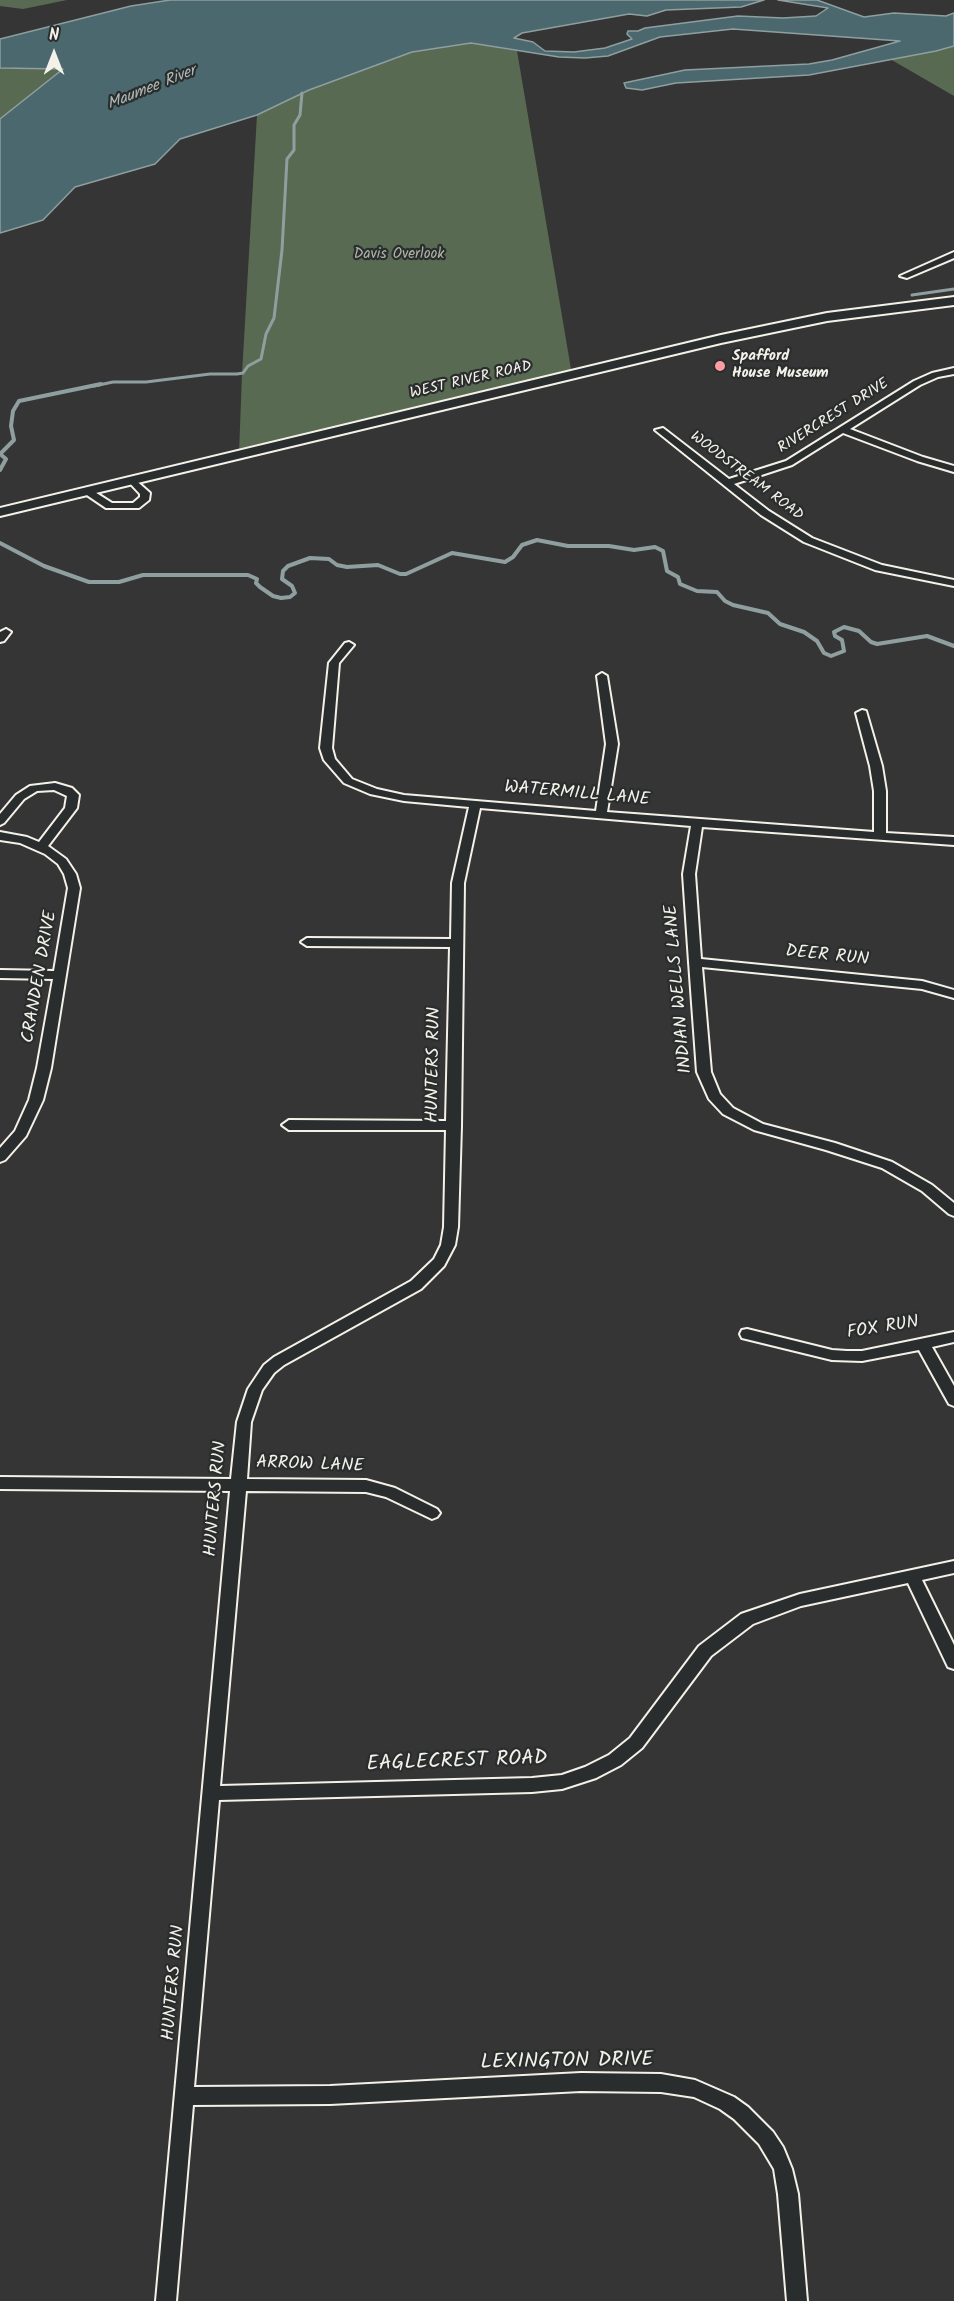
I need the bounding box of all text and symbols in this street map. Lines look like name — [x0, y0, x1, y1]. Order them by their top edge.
text: N — [49, 23, 59, 48]
north arrow — [24, 24, 84, 84]
water label: Maumee River — [105, 63, 199, 115]
park label: Davis Overlook — [354, 246, 444, 264]
place label: Spafford House Museum — [732, 348, 829, 383]
street label: WEST RIVER ROAD — [408, 358, 534, 404]
marker: Spafford House Museum — [713, 359, 727, 373]
street label: RIVERCREST DRIVE — [775, 376, 893, 458]
street label: WOODSTREAM ROAD — [686, 429, 806, 525]
street label: WATERMILL LANE — [503, 778, 651, 812]
street label: INDIAN WELLS LANE — [662, 903, 698, 1075]
street label: CRANDEN DRIVE — [19, 909, 63, 1045]
street label: DEER RUN — [784, 942, 870, 972]
street label: HUNTERS RUN — [423, 1007, 447, 1123]
street label: FOX RUN — [846, 1313, 920, 1345]
street label: HUNTERS RUN — [201, 1440, 233, 1558]
street label: ARROW LANE — [256, 1453, 364, 1479]
street label: EAGLECREST ROAD — [366, 1747, 548, 1779]
street label: HUNTERS RUN — [159, 1924, 191, 2042]
street label: LEXINGTON DRIVE — [480, 2049, 654, 2077]

